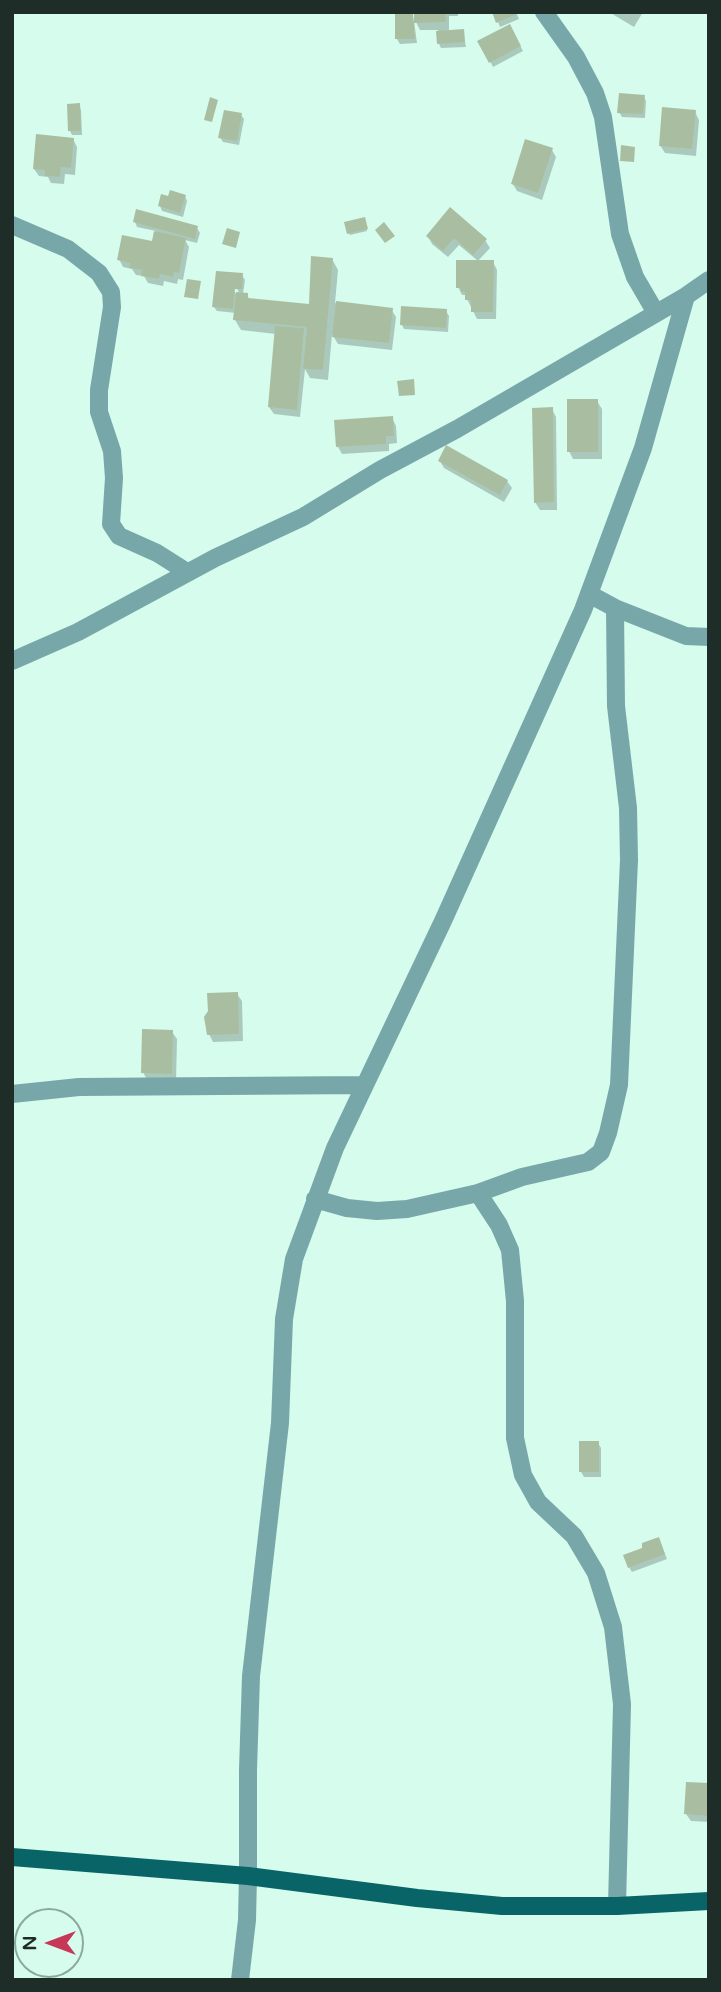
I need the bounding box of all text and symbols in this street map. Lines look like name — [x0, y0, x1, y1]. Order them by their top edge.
north arrow — [14, 1908, 84, 1978]
text: N — [19, 1935, 41, 1951]

